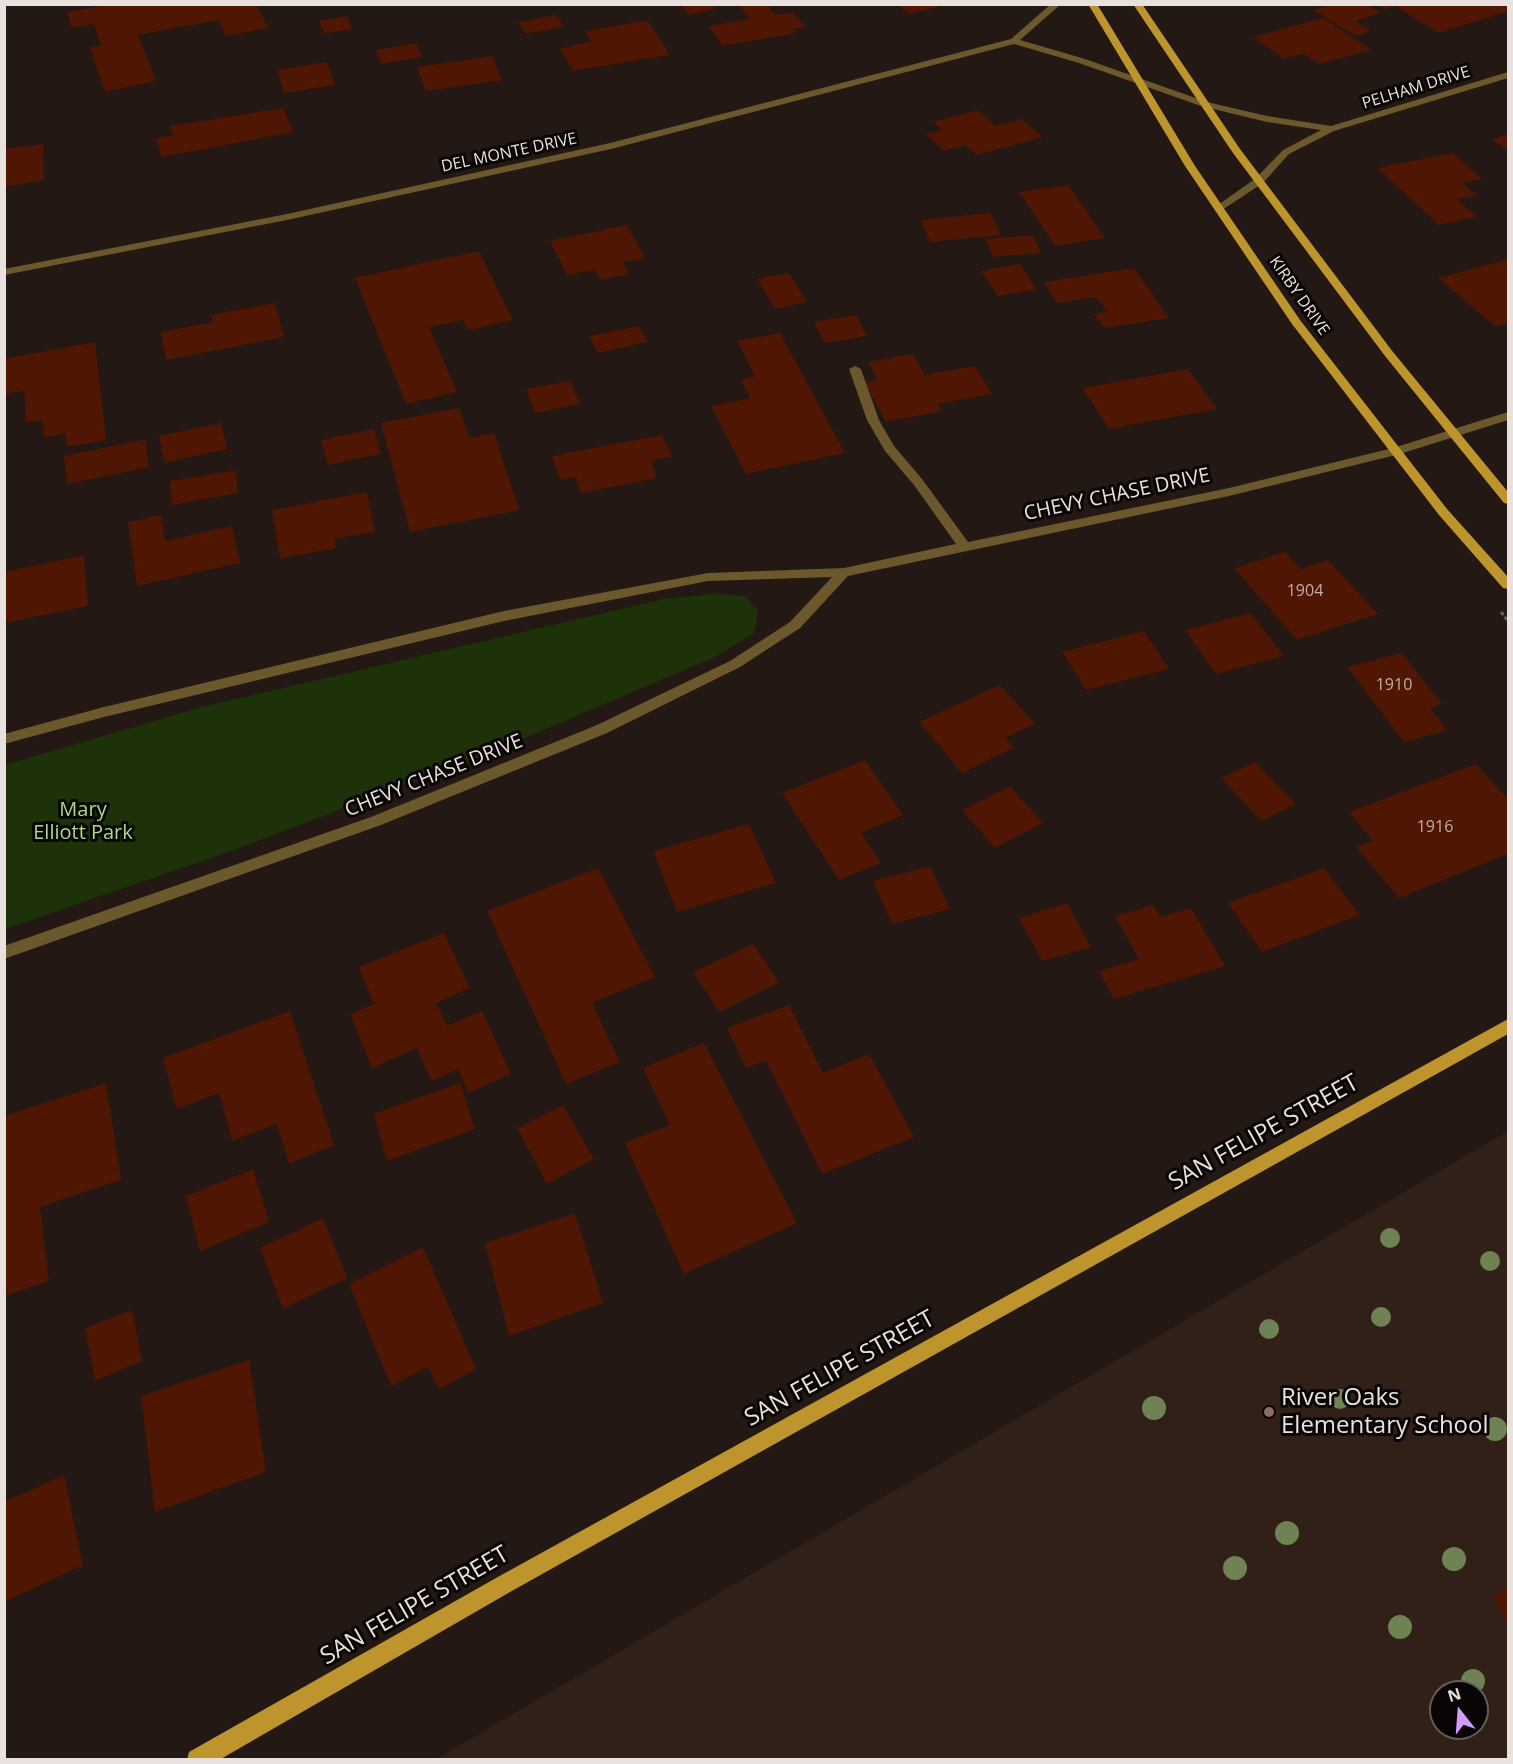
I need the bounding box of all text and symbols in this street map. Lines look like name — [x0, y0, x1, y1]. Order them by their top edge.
street label: PELHAM DRIVE — [1360, 62, 1472, 114]
street label: DEL MONTE DRIVE — [439, 129, 579, 177]
street label: KIRBY DRIVE — [1265, 253, 1333, 339]
street label: CHEVY CHASE DRIVE — [1022, 464, 1212, 526]
house number: 1904 — [1287, 581, 1323, 601]
house number: 1910 — [1376, 675, 1412, 695]
street label: CHEVY CHASE DRIVE — [342, 729, 526, 823]
park label: Mary Elliott Park — [33, 798, 133, 845]
house number: 1916 — [1417, 817, 1453, 837]
street label: SAN FELIPE STREET — [1164, 1069, 1364, 1197]
street label: SAN FELIPE STREET — [740, 1305, 940, 1433]
place label: River Oaks Elementary School — [1281, 1384, 1489, 1440]
marker: River Oaks Elementary School — [1262, 1405, 1276, 1419]
street label: SAN FELIPE STREET — [316, 1540, 514, 1672]
north arrow — [1429, 1680, 1489, 1740]
text: N — [1445, 1682, 1464, 1707]

